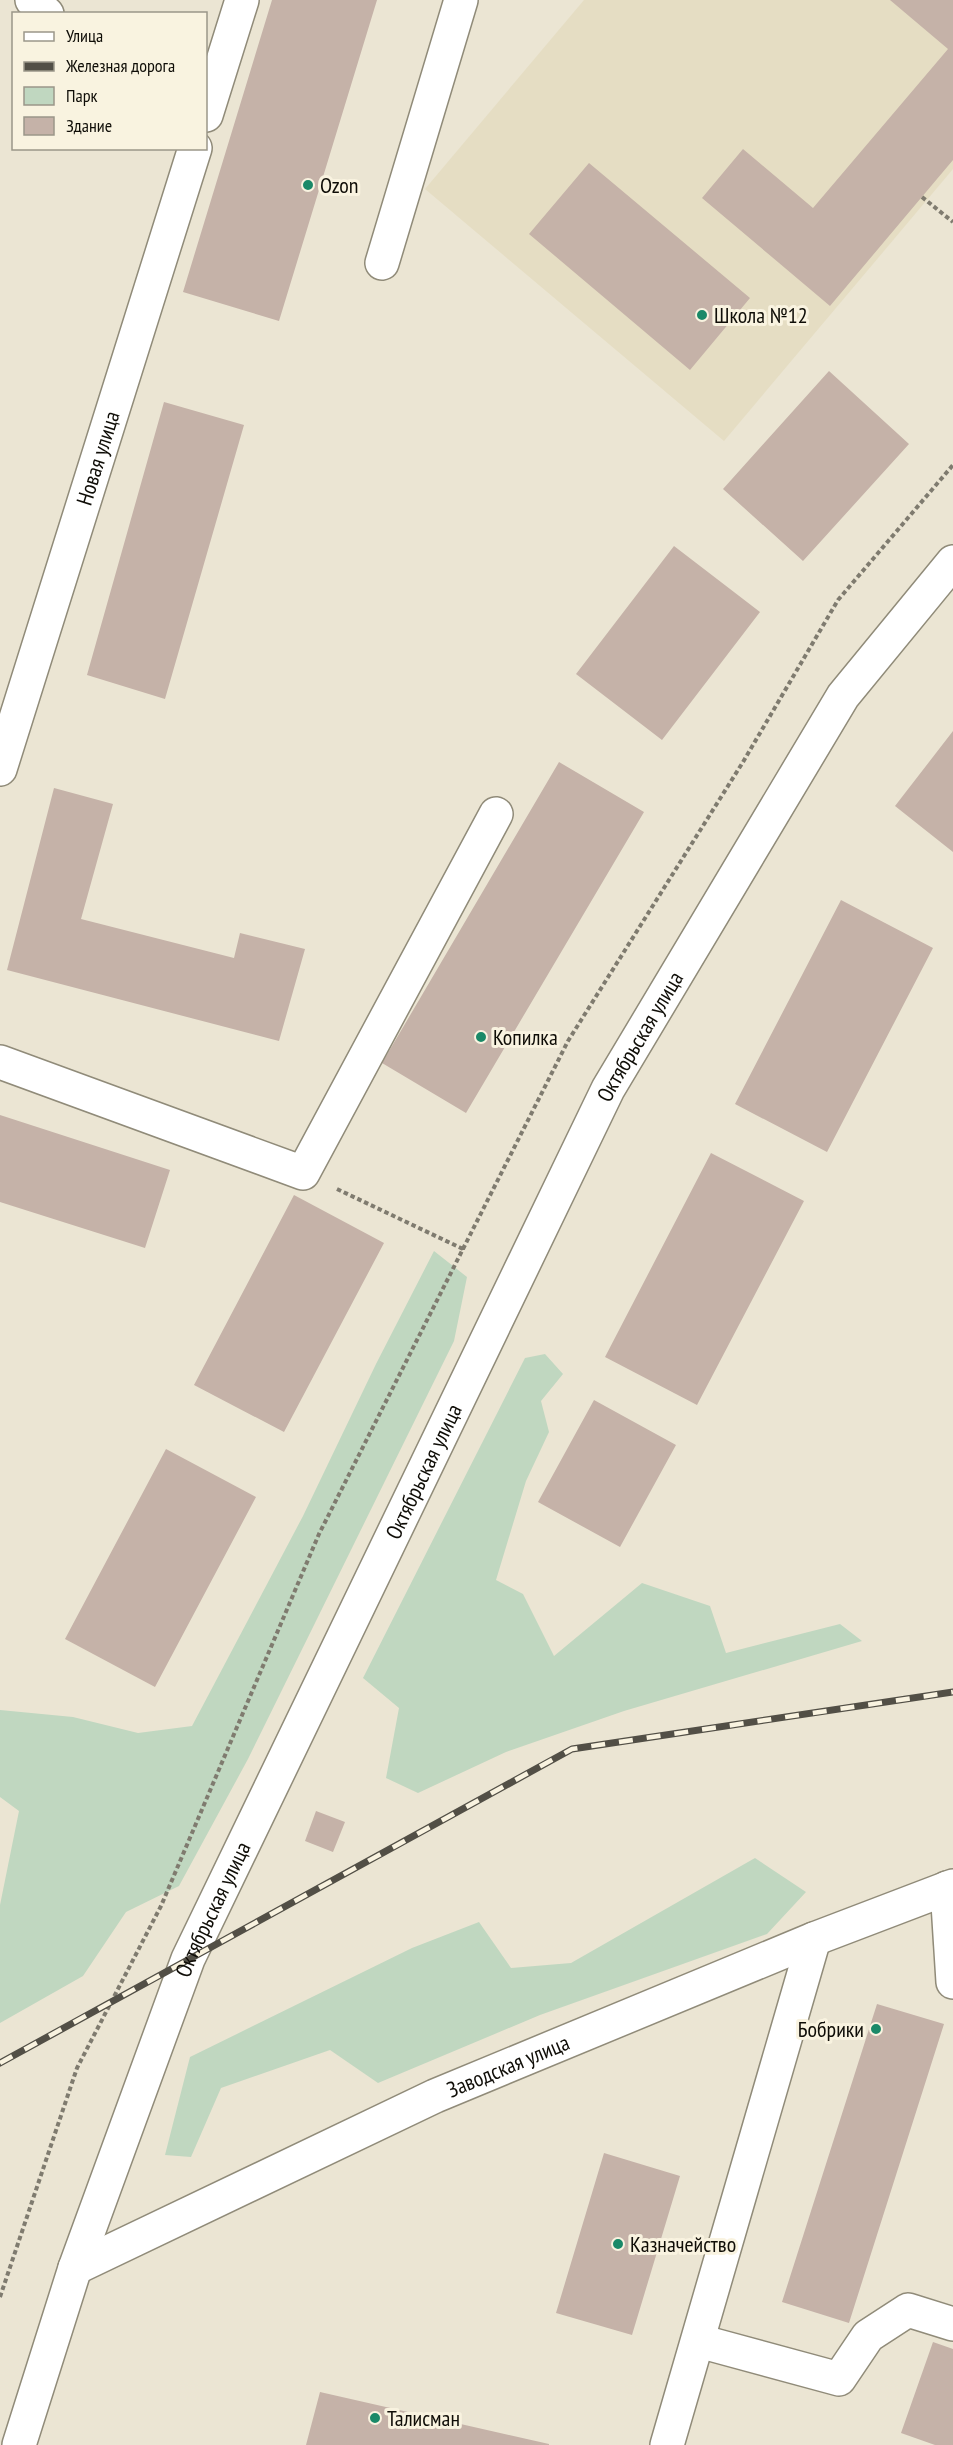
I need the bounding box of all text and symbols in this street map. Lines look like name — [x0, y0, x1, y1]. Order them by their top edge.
legend — [12, 12, 207, 150]
text: Улица — [66, 24, 103, 47]
text: Железная дорога — [65, 54, 175, 77]
text: Парк — [66, 84, 97, 107]
text: Здание — [66, 114, 112, 137]
place label: Ozon — [320, 171, 359, 199]
marker: Ozon — [301, 178, 315, 192]
place label: Школа №12 — [714, 301, 808, 329]
marker: Школа №12 — [695, 308, 709, 322]
street label: Новая улица — [70, 407, 126, 509]
street label: Октябрьская улица — [590, 966, 689, 1106]
place label: Копилка — [493, 1023, 558, 1051]
marker: Копилка — [474, 1030, 488, 1044]
street label: Октябрьская улица — [379, 1399, 468, 1544]
street label: Октябрьская улица — [169, 1837, 257, 1981]
place label: Бобрики — [798, 2015, 864, 2043]
marker: Бобрики — [869, 2022, 883, 2036]
street label: Заводская улица — [443, 2028, 573, 2104]
place label: Казначейство — [630, 2230, 736, 2258]
marker: Казначейство — [611, 2237, 625, 2251]
place label: Талисман — [387, 2404, 460, 2432]
marker: Талисман — [368, 2411, 382, 2425]

